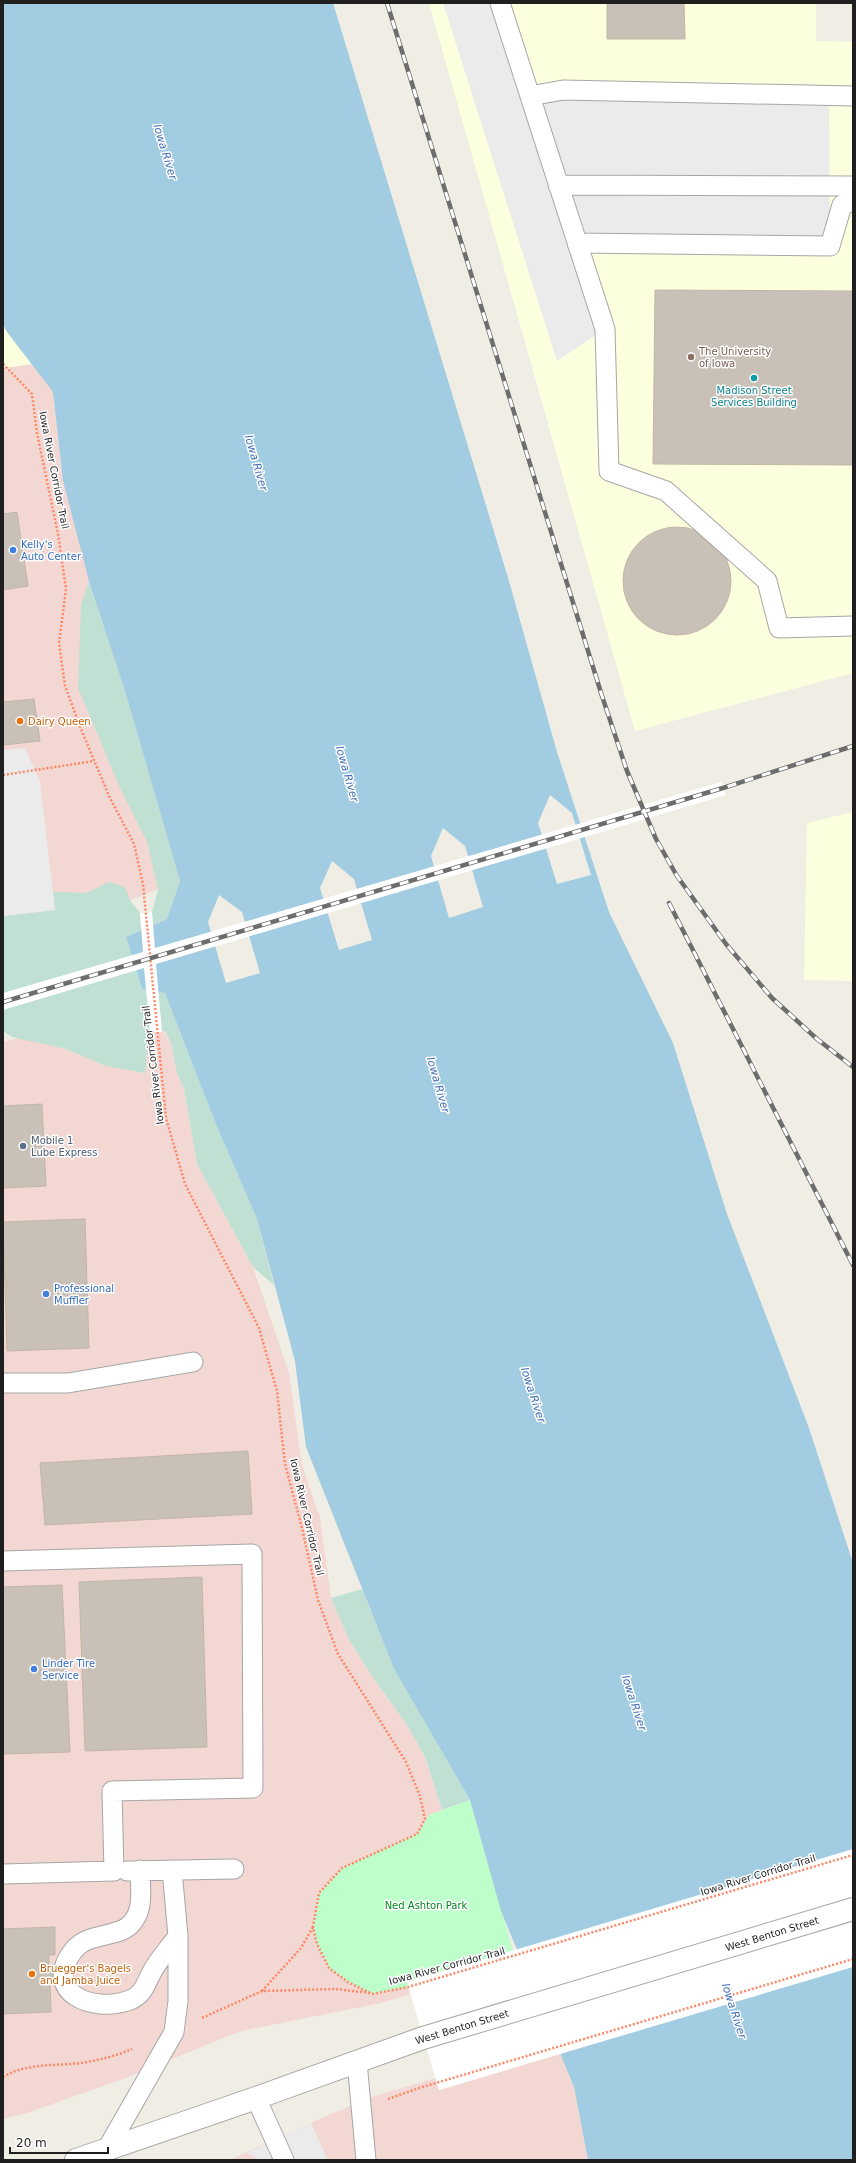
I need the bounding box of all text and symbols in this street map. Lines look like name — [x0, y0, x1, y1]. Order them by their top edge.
water label: Iowa River — [150, 123, 180, 183]
place label: The University of Iowa — [698, 346, 771, 369]
marker: The University of Iowa — [686, 352, 696, 362]
marker: Madison Street Services Building — [749, 373, 759, 383]
place label: Madison Street Services Building — [711, 385, 797, 408]
street label: Iowa River Corridor Trail — [37, 410, 71, 530]
water label: Iowa River — [242, 433, 271, 494]
place label: Kelly's Auto Center — [21, 539, 82, 562]
marker: Kelly's Auto Center — [8, 545, 18, 555]
marker: Dairy Queen — [15, 716, 25, 726]
place label: Dairy Queen — [28, 716, 91, 727]
water label: Iowa River — [333, 744, 362, 805]
street label: Iowa River Corridor Trail — [140, 1005, 166, 1125]
water label: Iowa River — [424, 1055, 453, 1116]
place label: Mobile 1 Lube Express — [31, 1135, 97, 1158]
marker: Mobile 1 Lube Express — [18, 1141, 28, 1151]
place label: Professional Muffler — [54, 1283, 114, 1306]
marker: Professional Muffler — [41, 1289, 51, 1299]
water label: Iowa River — [518, 1366, 549, 1426]
street label: Iowa River Corridor Trail — [288, 1457, 326, 1577]
place label: Linder Tire Service — [42, 1658, 95, 1681]
marker: Linder Tire Service — [29, 1664, 39, 1674]
water label: Iowa River — [619, 1674, 650, 1734]
street label: Iowa River Corridor Trail — [699, 1852, 817, 1898]
park label: Ned Ashton Park — [385, 1900, 468, 1911]
street label: West Benton Street — [724, 1915, 820, 1953]
street label: Iowa River Corridor Trail — [388, 1945, 506, 1987]
place label: Bruegger's Bagels and Jamba Juice — [40, 1963, 131, 1986]
marker: Bruegger's Bagels and Jamba Juice — [27, 1969, 37, 1979]
water label: Iowa River — [719, 1982, 750, 2042]
street label: West Benton Street — [414, 2008, 510, 2046]
scale bar — [10, 2129, 108, 2155]
text: 20 m — [16, 2136, 47, 2150]

